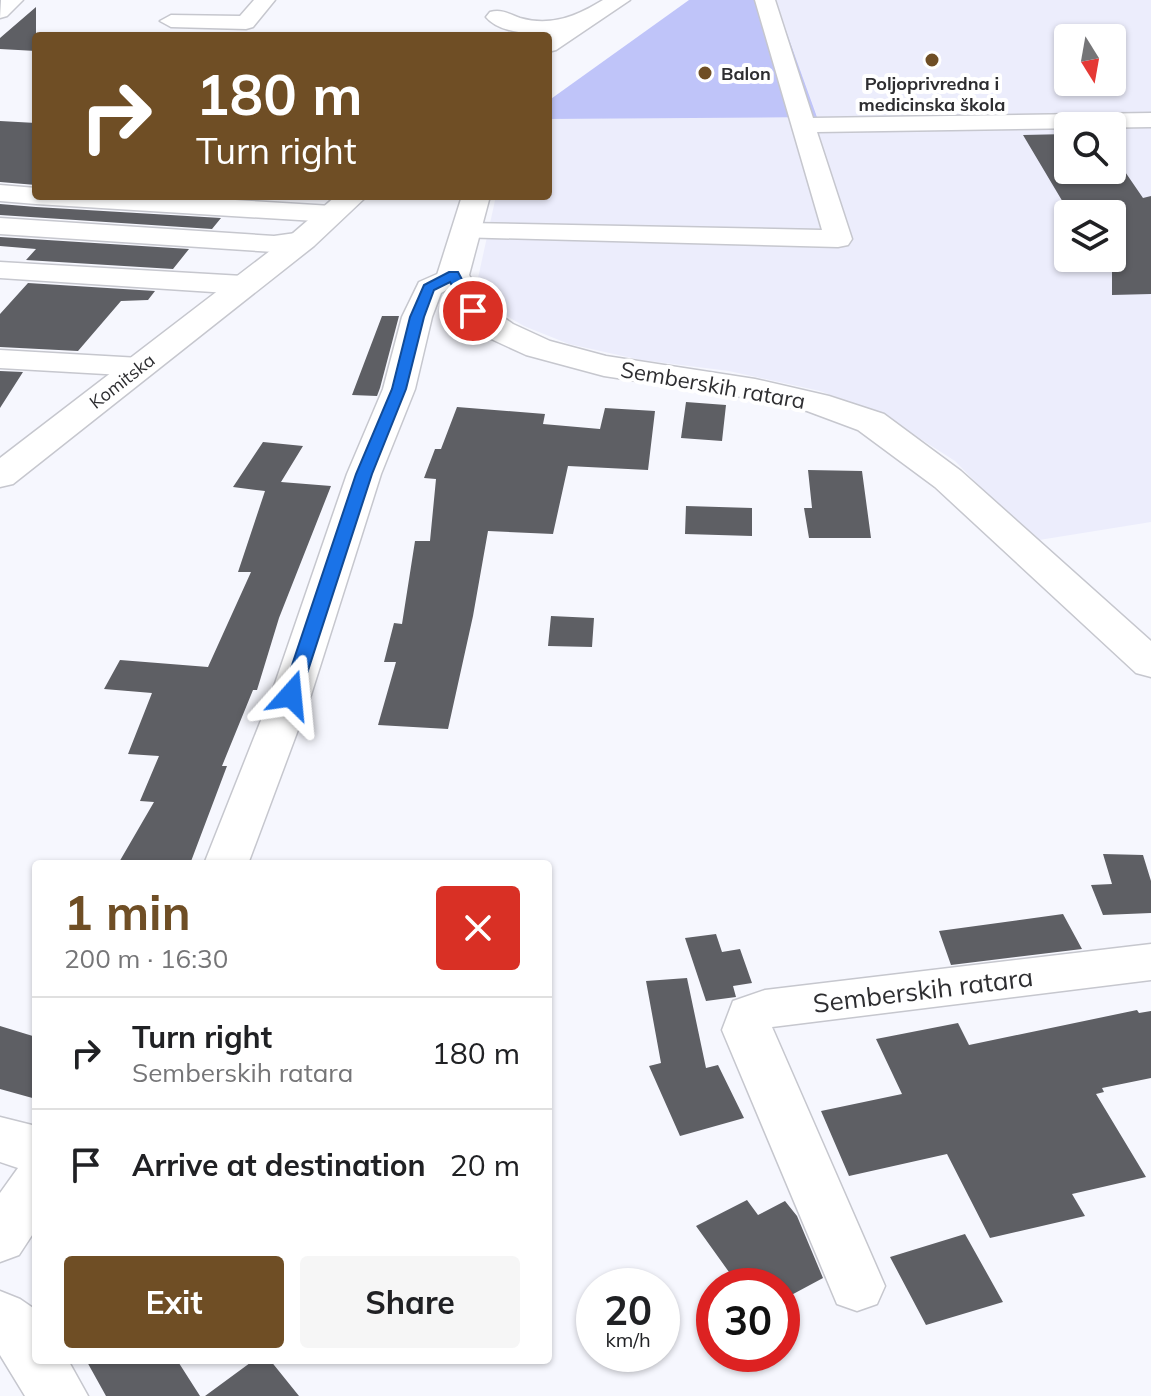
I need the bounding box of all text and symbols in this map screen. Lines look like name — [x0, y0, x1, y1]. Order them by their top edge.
north arrow — [1054, 24, 1126, 96]
map controls — [1054, 24, 1126, 272]
marker: Poljoprivredna i medicinska škola — [923, 51, 941, 69]
text: 180 m — [196, 59, 363, 129]
place label: Balon — [721, 62, 771, 85]
icon: right — [64, 64, 168, 168]
marker: Balon — [696, 64, 714, 82]
place label: Poljoprivredna i medicinska škola — [859, 72, 1005, 116]
button: search — [1054, 112, 1126, 184]
text: Turn right — [196, 128, 357, 173]
button: layers — [1054, 200, 1126, 272]
pin — [439, 277, 507, 345]
icon: arrive — [451, 289, 495, 333]
street label: Komitska — [85, 348, 159, 414]
street label: Semberskih ratara — [618, 355, 808, 415]
position arrow — [249, 653, 333, 737]
text: 1 min — [64, 882, 191, 942]
button: close — [436, 886, 520, 970]
text: 200 m · 16:30 — [64, 942, 228, 975]
street label: Semberskih ratara — [811, 960, 1035, 1020]
text: Turn right — [132, 1018, 272, 1056]
icon: right — [64, 1031, 108, 1075]
text: 180 m — [432, 1034, 520, 1072]
text: Semberskih ratara — [132, 1056, 353, 1089]
icon: arrive — [64, 1143, 108, 1187]
text: Arrive at destination — [132, 1146, 426, 1184]
text: 20 m — [450, 1146, 520, 1184]
button: Exit — [64, 1256, 284, 1348]
button: Share — [300, 1256, 520, 1348]
speed limit sign: 30 — [696, 1268, 800, 1372]
text: 20 — [604, 1285, 652, 1335]
text: km/h — [605, 1327, 651, 1352]

